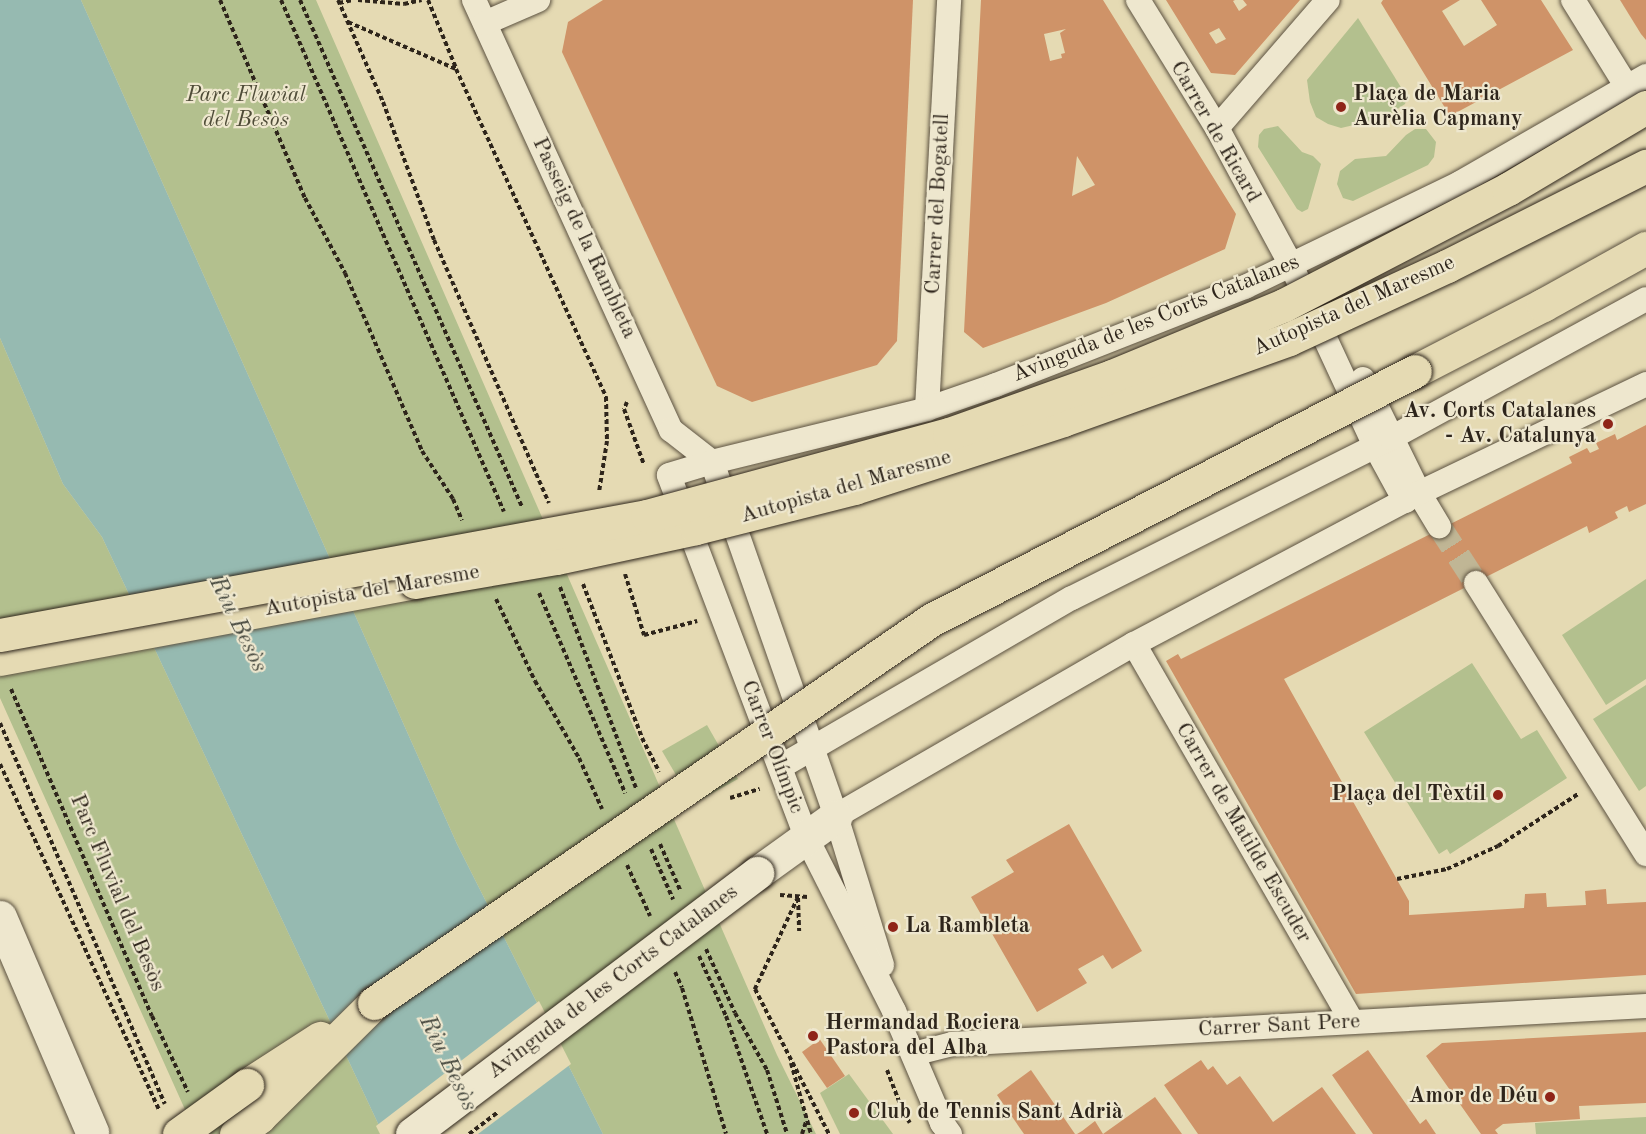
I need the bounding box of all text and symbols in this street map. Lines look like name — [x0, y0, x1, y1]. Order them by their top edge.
street label: Carrer de Ricard — [1164, 56, 1266, 208]
place label: Plaça de Maria Aurèlia Capmany — [1353, 81, 1522, 132]
park label: Parc Fluvial del Besòs — [186, 82, 306, 134]
marker: Plaça de Maria Aurèlia Capmany — [1334, 100, 1348, 114]
street label: Carrer del Bogatell — [920, 113, 956, 295]
street label: Passeig de la Rambleta — [526, 133, 642, 343]
street label: Avinguda de les Corts Catalanes — [1009, 249, 1303, 389]
street label: Autopista del Maresme — [1249, 250, 1459, 362]
place label: Av. Corts Catalanes - Av. Catalunya — [1404, 398, 1596, 450]
marker: Av. Corts Catalanes - Av. Catalunya — [1601, 417, 1615, 431]
street label: Autopista del Maresme — [738, 444, 954, 530]
street label: Autopista del Maresme — [262, 559, 482, 623]
water label: Riu Besòs — [201, 572, 273, 678]
street label: Carrer Olímpic — [734, 677, 810, 817]
street label: Carrer de Matilde Escuder — [1169, 718, 1317, 948]
place label: Plaça del Tèxtil — [1331, 782, 1486, 808]
marker: Plaça del Tèxtil — [1491, 788, 1505, 802]
street label: Parc Fluvial del Besòs — [63, 790, 171, 996]
street label: Avinguda de les Corts Catalanes — [482, 879, 744, 1085]
place label: La Rambleta — [905, 914, 1030, 940]
marker: La Rambleta — [886, 920, 900, 934]
street label: Carrer Sant Pere — [1197, 1009, 1361, 1043]
place label: Hermandad Rociera Pastora del Alba — [825, 1010, 1020, 1062]
water label: Riu Besòs — [411, 1011, 483, 1117]
marker: Hermandad Rociera Pastora del Alba — [806, 1029, 820, 1043]
place label: Amor de Déu — [1409, 1084, 1538, 1110]
marker: Amor de Déu — [1543, 1090, 1557, 1104]
place label: Club de Tennis Sant Adrià — [866, 1100, 1123, 1126]
marker: Club de Tennis Sant Adrià — [847, 1106, 861, 1120]

